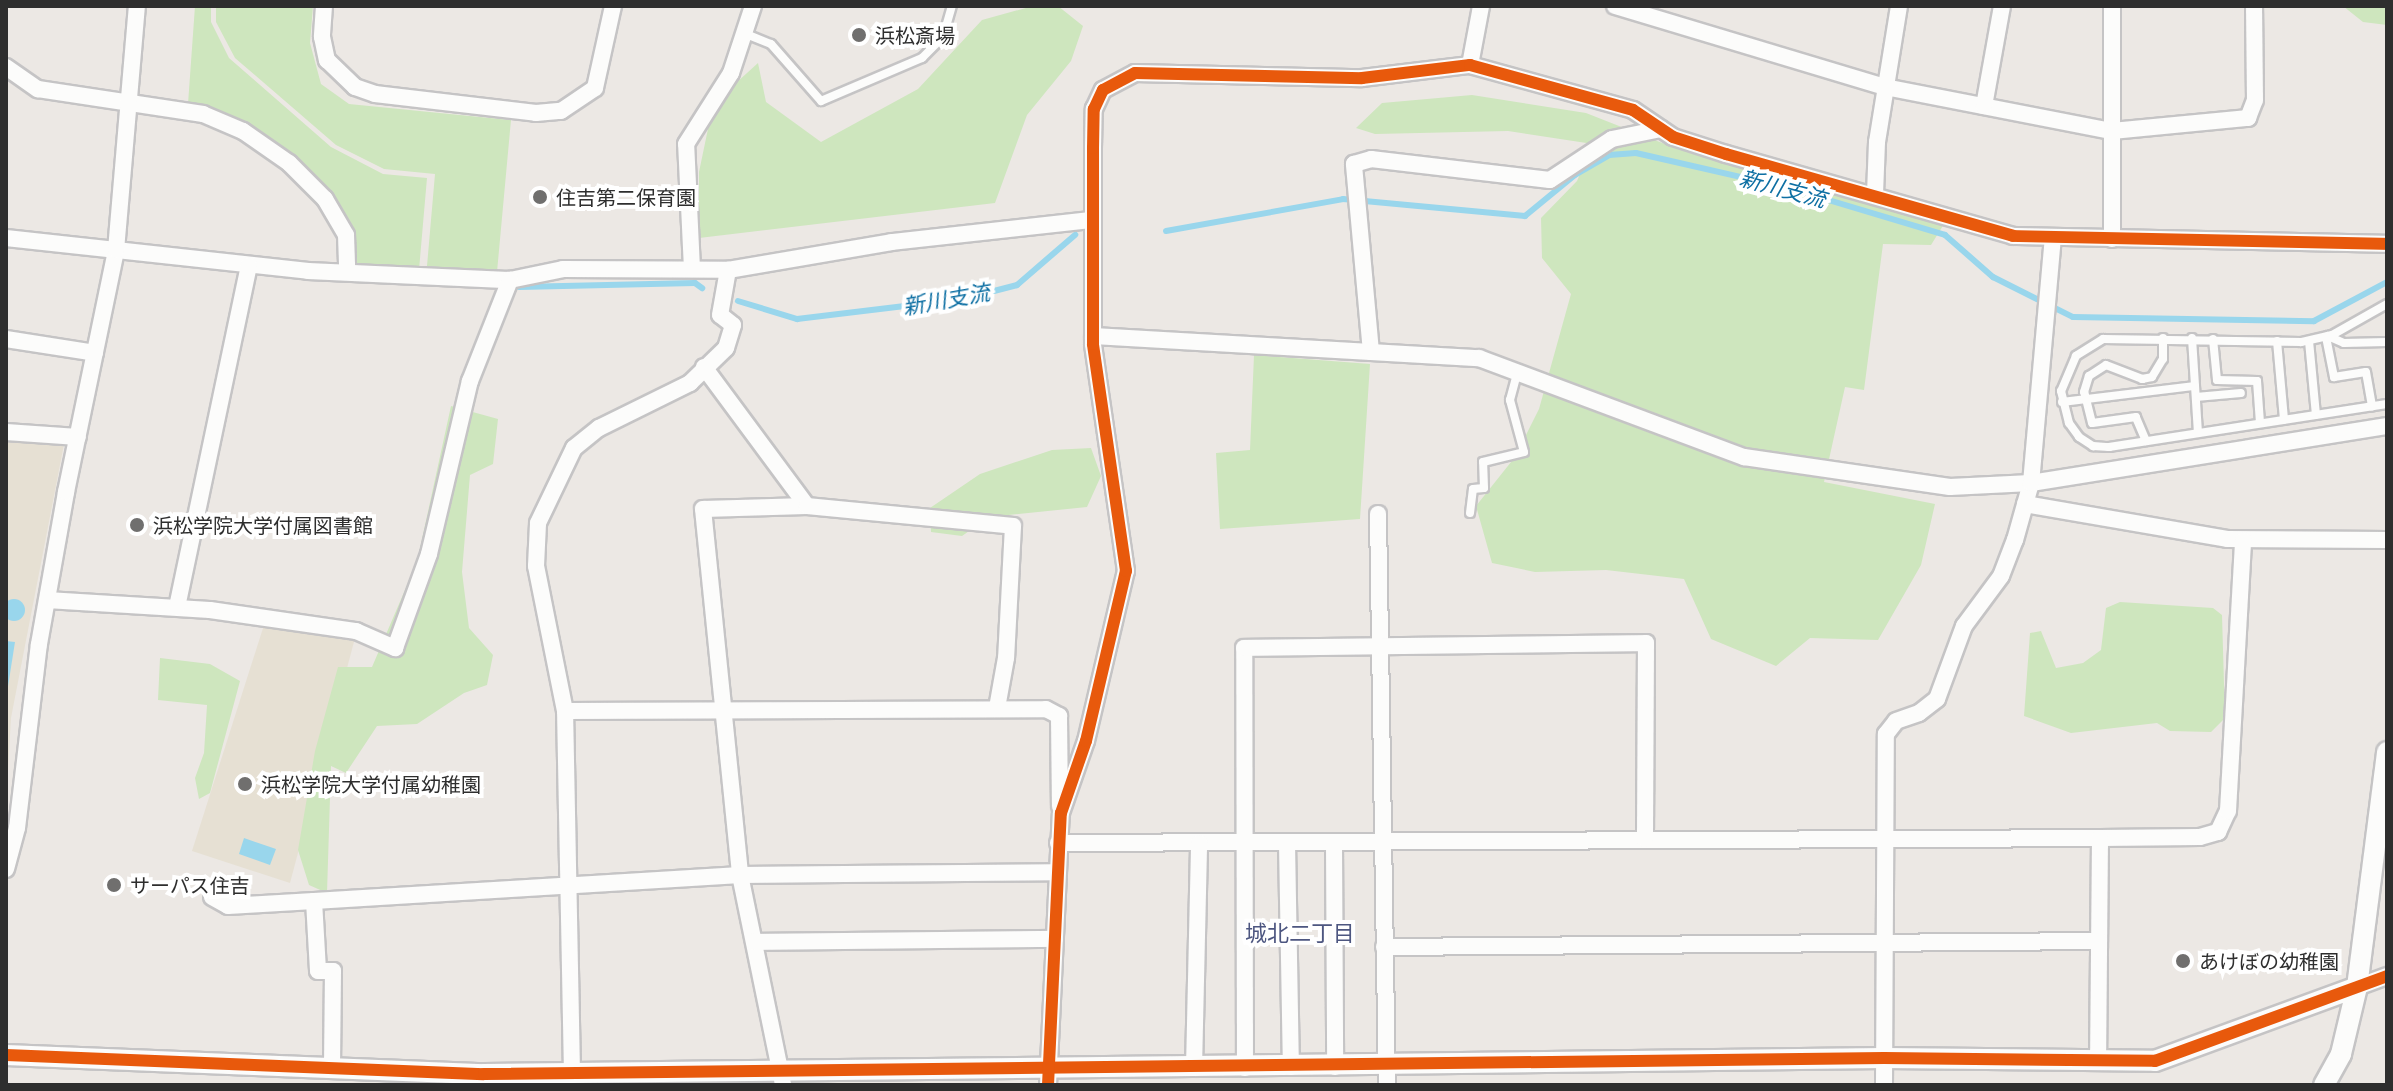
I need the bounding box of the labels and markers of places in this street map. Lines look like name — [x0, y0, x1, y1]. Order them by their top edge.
place label: 浜松斎場 — [875, 23, 955, 47]
marker: 浜松斎場 — [850, 26, 868, 44]
place label: 住吉第二保育園 — [556, 185, 696, 209]
marker: 住吉第二保育園 — [531, 188, 549, 206]
place label: 浜松学院大学付属図書館 — [153, 513, 373, 537]
marker: 浜松学院大学付属図書館 — [128, 516, 146, 534]
place label: 浜松学院大学付属幼稚園 — [261, 772, 481, 796]
marker: 浜松学院大学付属幼稚園 — [236, 775, 254, 793]
place label: サーパス住吉 — [130, 873, 250, 897]
marker: サーパス住吉 — [105, 876, 123, 894]
place label: あけぼの幼稚園 — [2199, 949, 2339, 973]
marker: あけぼの幼稚園 — [2174, 952, 2192, 970]

